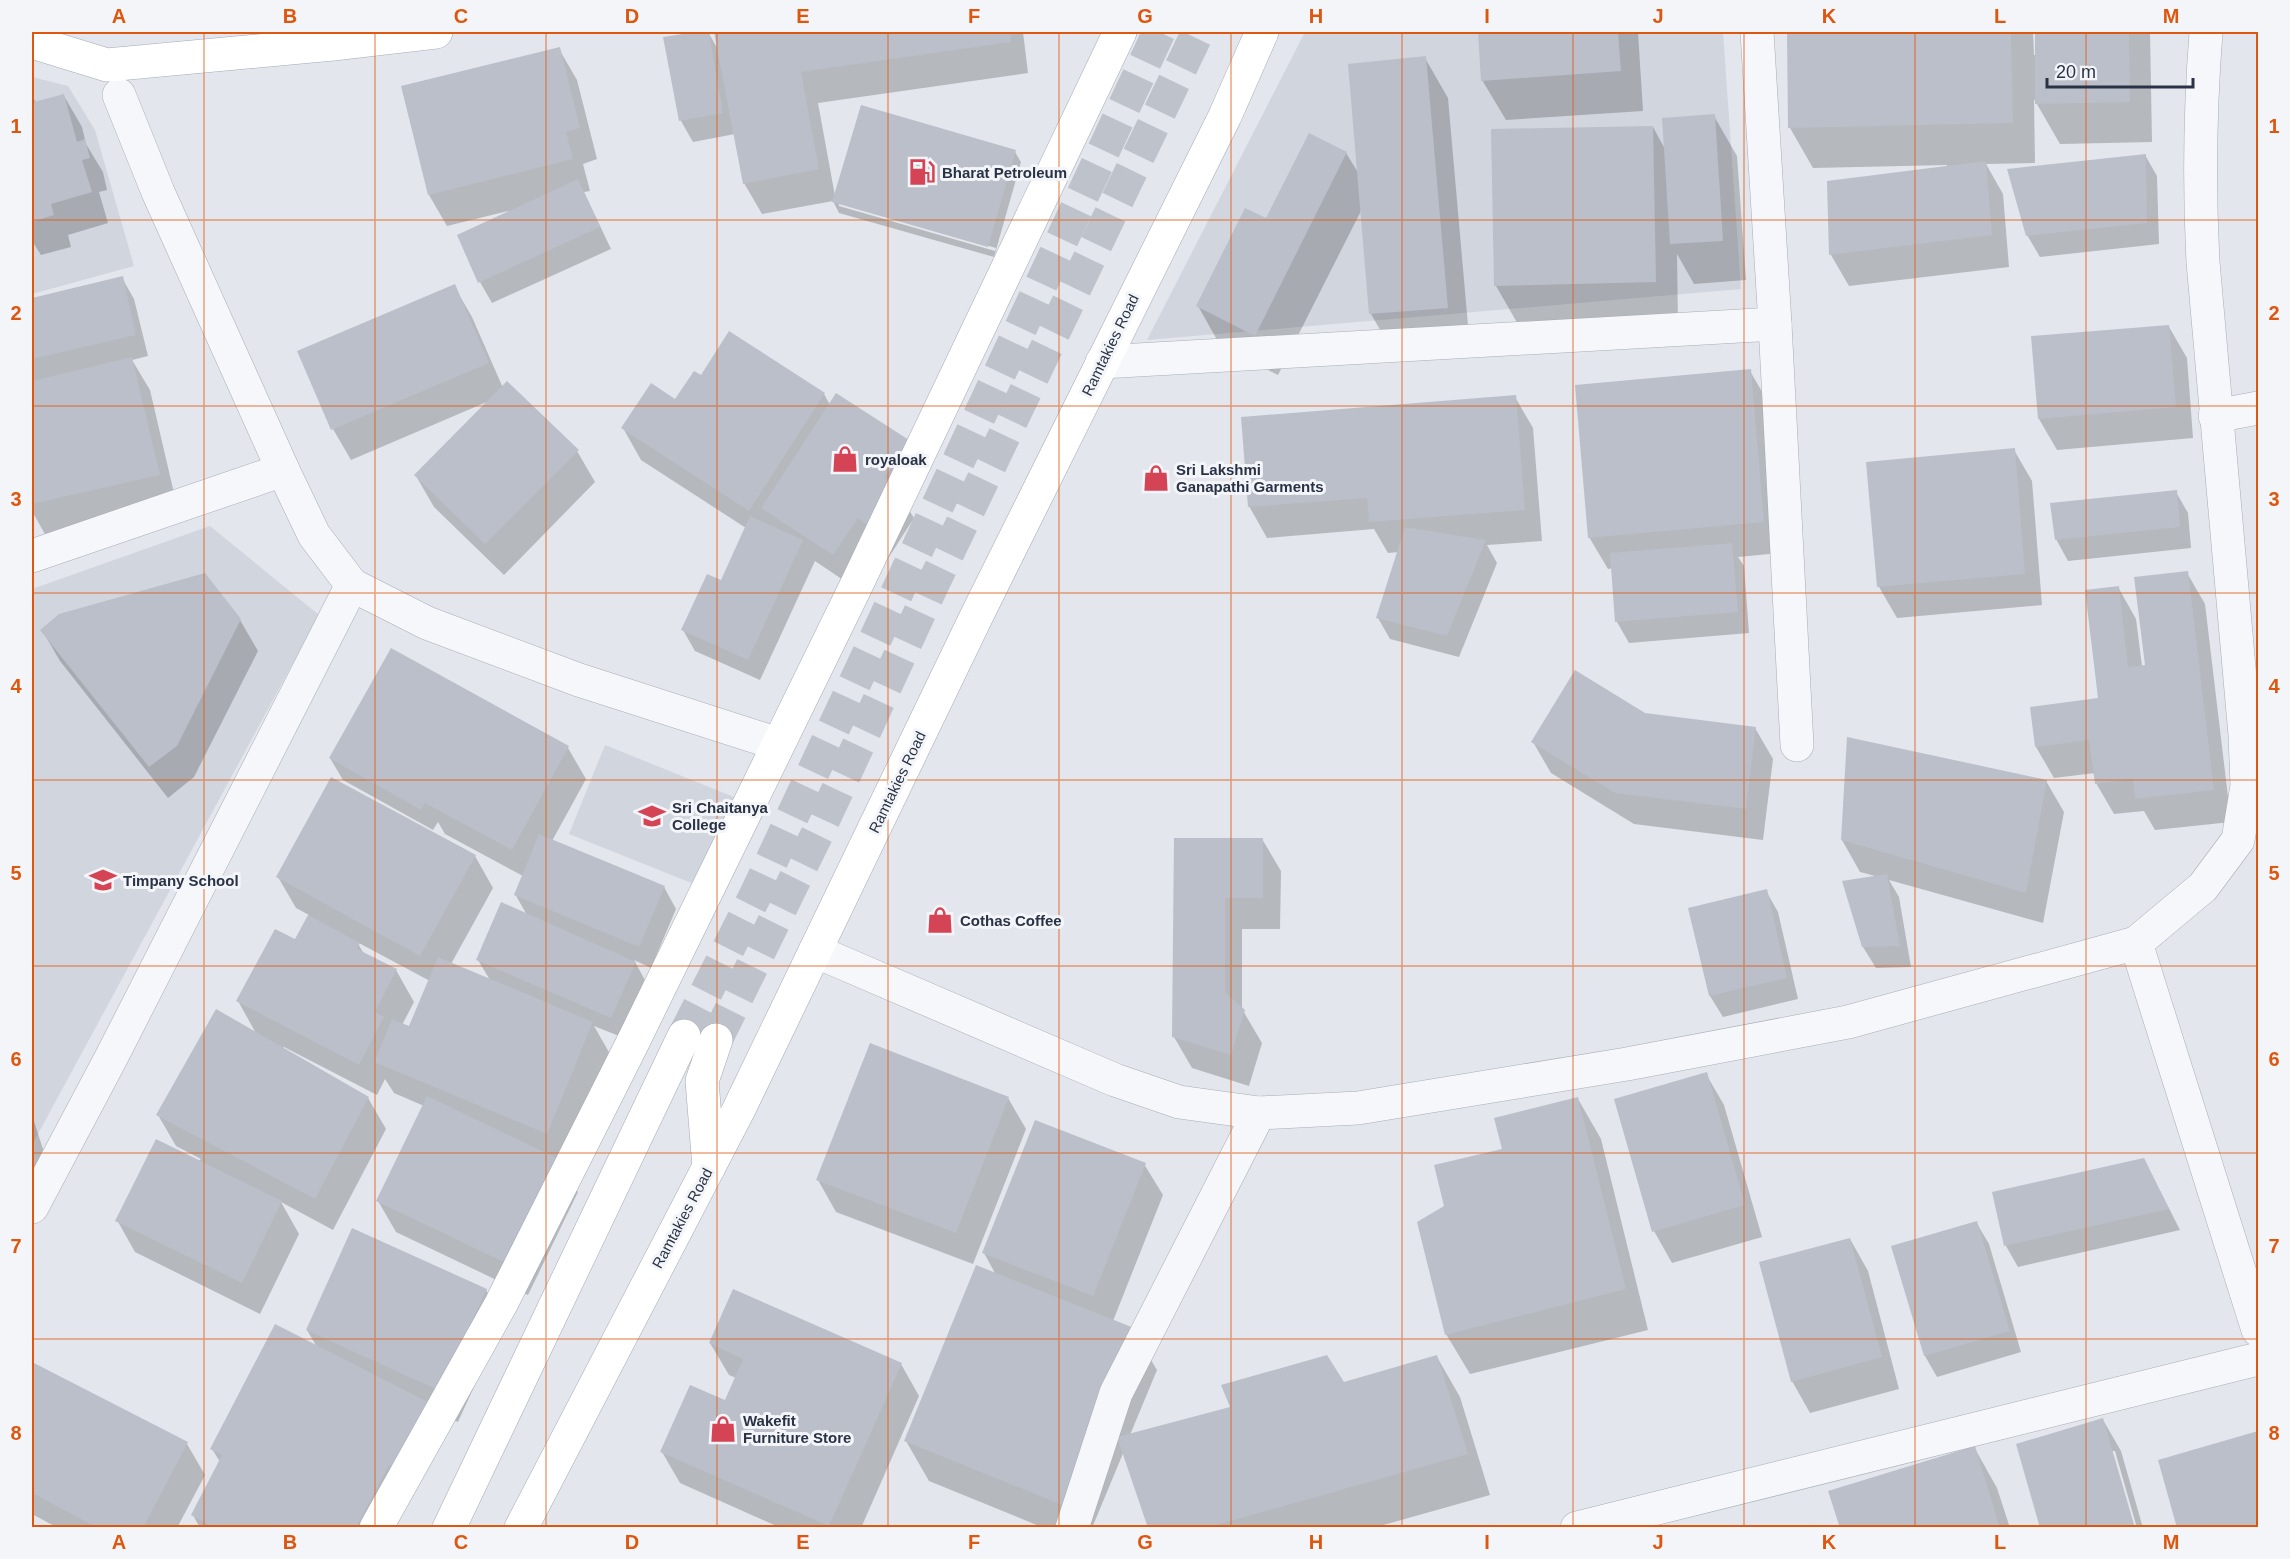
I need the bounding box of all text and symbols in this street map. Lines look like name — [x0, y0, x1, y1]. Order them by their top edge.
text: A — [112, 5, 126, 27]
text: B — [283, 5, 297, 27]
text: C — [454, 5, 468, 27]
text: D — [625, 5, 639, 27]
text: E — [796, 5, 810, 27]
text: F — [968, 5, 980, 27]
text: G — [1137, 5, 1153, 27]
text: H — [1309, 5, 1323, 27]
text: I — [1484, 5, 1490, 27]
text: J — [1652, 5, 1664, 27]
text: K — [1822, 5, 1837, 27]
text: L — [1994, 5, 2006, 27]
text: M — [2163, 5, 2179, 27]
scale bar — [2047, 51, 2192, 89]
text: 20 m — [2056, 62, 2096, 82]
text: 1 — [10, 115, 22, 137]
text: 1 — [2268, 115, 2280, 137]
fuel station icon: Bharat Petroleum — [907, 157, 937, 187]
place label: Bharat Petroleum — [942, 164, 1067, 181]
street label: Ramtakies Road — [1078, 291, 1142, 399]
text: 2 — [10, 302, 22, 324]
text: 2 — [2268, 302, 2280, 324]
shop icon: royaloak — [830, 444, 860, 474]
place label: royaloak — [865, 451, 927, 468]
place label: Sri Lakshmi Ganapathi Garments — [1176, 461, 1324, 495]
shop icon: Sri Lakshmi Ganapathi Garments — [1141, 463, 1171, 493]
text: 3 — [10, 488, 22, 510]
text: 3 — [2268, 488, 2280, 510]
text: 4 — [10, 675, 22, 697]
text: 4 — [2268, 675, 2280, 697]
street label: Ramtakies Road — [865, 728, 929, 836]
place label: Sri Chaitanya College — [672, 799, 769, 833]
school or university icon: Sri Chaitanya College — [637, 801, 667, 831]
text: 5 — [10, 862, 22, 884]
text: 5 — [2268, 862, 2280, 884]
school or university icon: Timpany School — [88, 865, 118, 895]
place label: Timpany School — [123, 872, 239, 889]
shop icon: Cothas Coffee — [925, 905, 955, 935]
place label: Cothas Coffee — [960, 912, 1062, 929]
text: 6 — [10, 1048, 22, 1070]
text: 6 — [2268, 1048, 2280, 1070]
street label: Ramtakies Road — [648, 1165, 716, 1271]
text: 7 — [10, 1235, 22, 1257]
text: 7 — [2268, 1235, 2280, 1257]
place label: Wakefit Furniture Store — [743, 1412, 851, 1446]
shop icon: Wakefit Furniture Store — [708, 1414, 738, 1444]
text: 8 — [10, 1422, 22, 1444]
text: 8 — [2268, 1422, 2280, 1444]
text: A — [112, 1531, 126, 1553]
text: B — [283, 1531, 297, 1553]
text: C — [454, 1531, 468, 1553]
text: D — [625, 1531, 639, 1553]
text: E — [796, 1531, 810, 1553]
text: F — [968, 1531, 980, 1553]
text: G — [1137, 1531, 1153, 1553]
text: H — [1309, 1531, 1323, 1553]
text: I — [1484, 1531, 1490, 1553]
text: J — [1652, 1531, 1664, 1553]
text: K — [1822, 1531, 1837, 1553]
text: L — [1994, 1531, 2006, 1553]
text: M — [2163, 1531, 2179, 1553]

